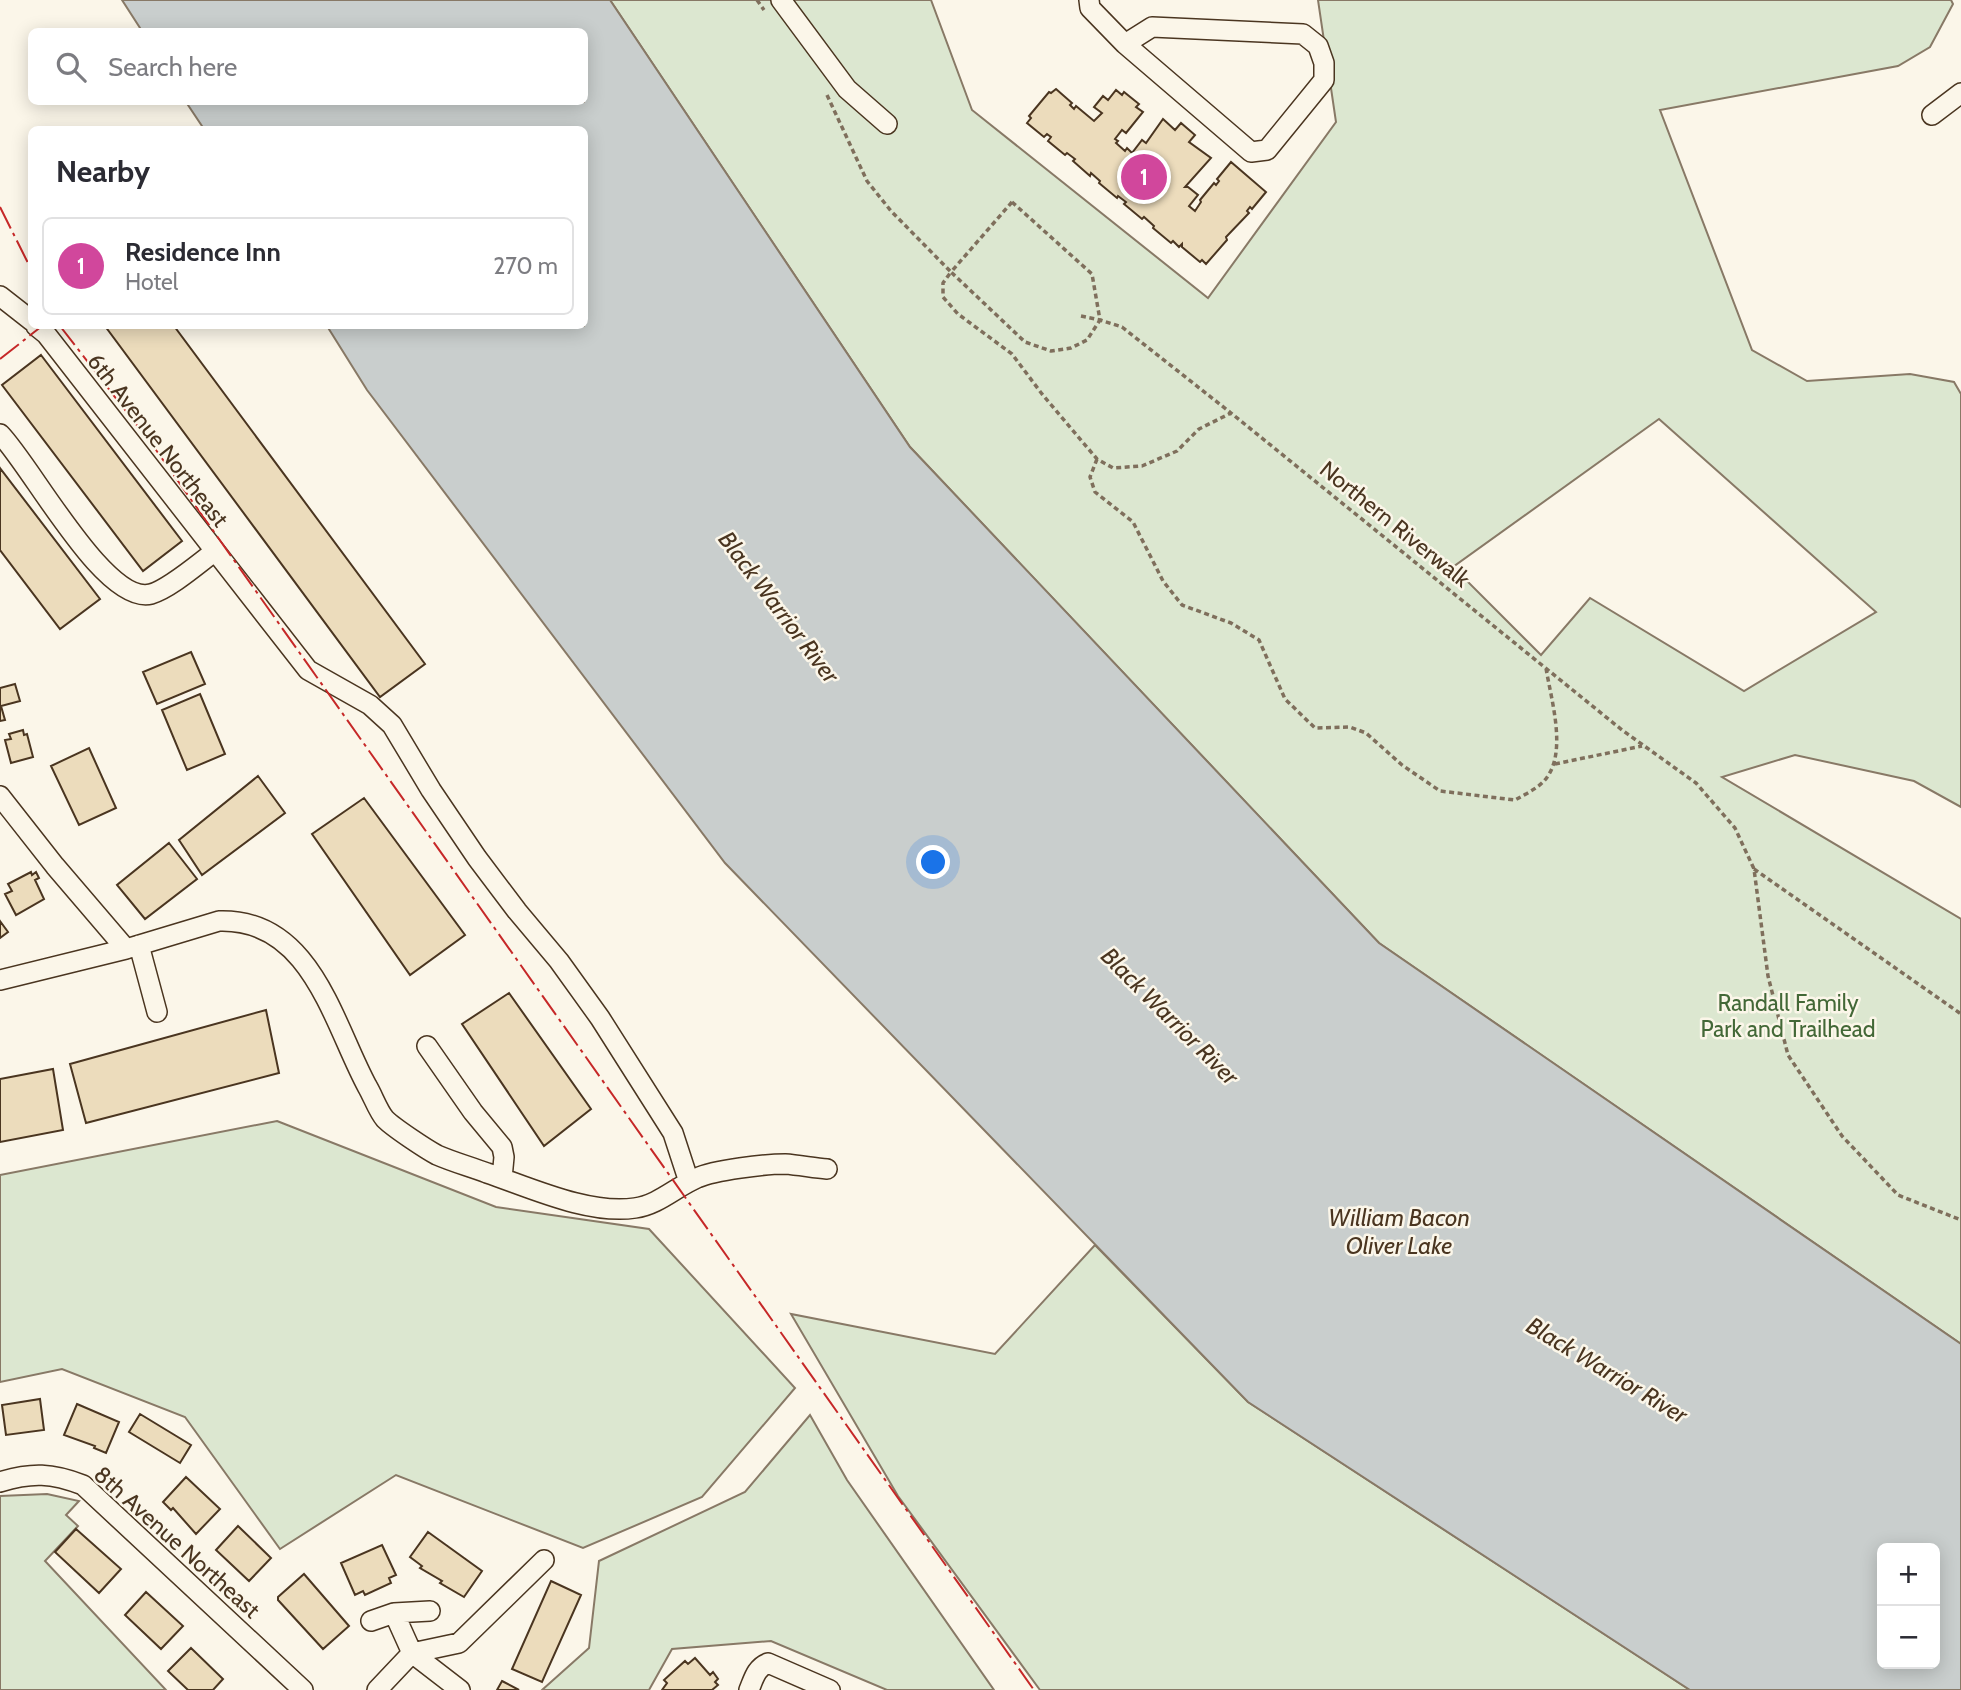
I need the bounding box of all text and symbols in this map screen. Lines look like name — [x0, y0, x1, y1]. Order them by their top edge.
search box — [28, 28, 588, 105]
icon: search — [52, 48, 90, 86]
text: Search here — [108, 51, 237, 83]
pin: 1 — [1121, 151, 1167, 203]
text: Nearby — [56, 153, 150, 190]
text: Residence Inn — [125, 236, 281, 268]
text: 1 — [77, 252, 85, 280]
text: 270 m — [493, 252, 558, 280]
text: Hotel — [125, 268, 178, 296]
street label: 6th Avenue Northeast — [82, 348, 235, 533]
street label: Northern Riverwalk — [1314, 455, 1476, 594]
water label: Black Warrior River — [713, 525, 846, 690]
your location — [916, 845, 950, 879]
water label: Black Warrior River — [1095, 941, 1246, 1092]
park label: Randall Family Park and Trailhead — [1700, 989, 1876, 1043]
water label: William Bacon Oliver Lake — [1328, 1203, 1470, 1260]
water label: Black Warrior River — [1521, 1311, 1694, 1430]
street label: 8th Avenue Northeast — [88, 1460, 266, 1624]
map controls — [1877, 1543, 1940, 1669]
button: + — [1877, 1543, 1940, 1606]
button: − — [1877, 1606, 1940, 1669]

